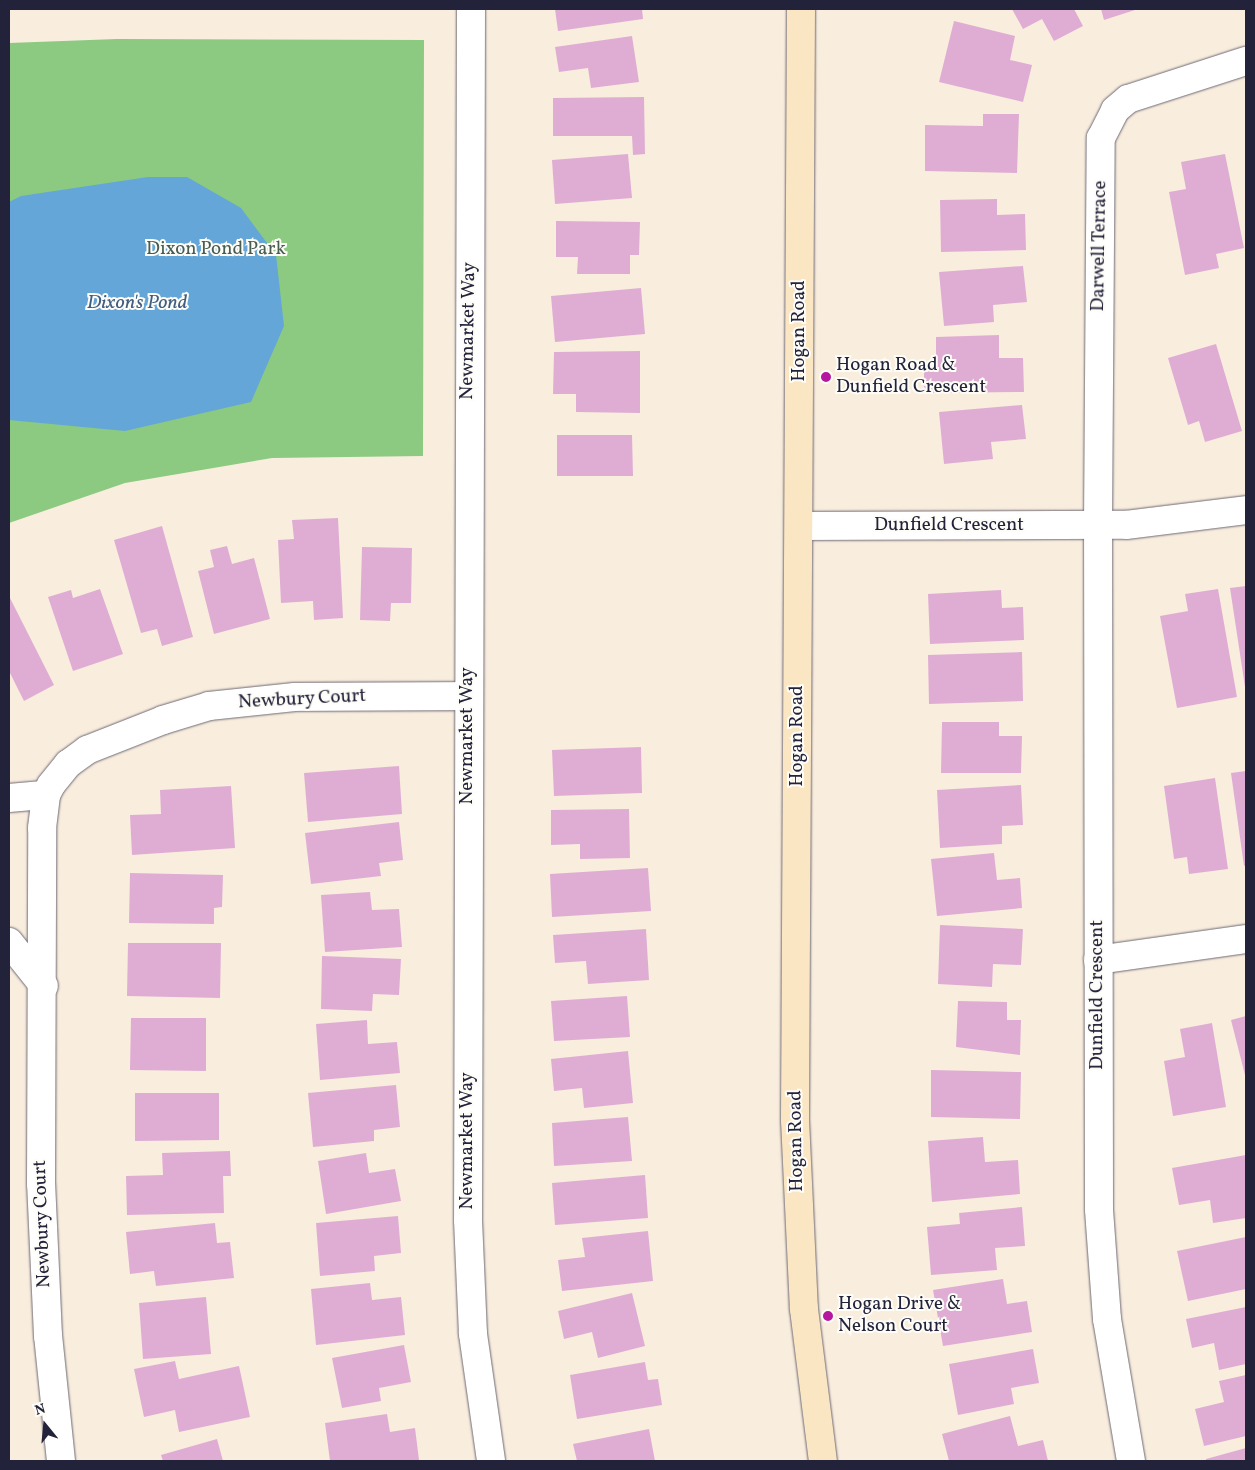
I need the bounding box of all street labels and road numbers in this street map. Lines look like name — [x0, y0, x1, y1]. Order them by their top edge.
street label: Darwell Terrace — [1087, 180, 1113, 312]
street label: Newmarket Way — [456, 262, 482, 400]
street label: Hogan Road — [789, 280, 811, 382]
street label: Dunfield Crescent — [874, 515, 1024, 537]
street label: Newmarket Way — [457, 667, 479, 805]
street label: Newbury Court — [237, 685, 367, 715]
street label: Hogan Road — [787, 685, 809, 787]
street label: Dunfield Crescent — [1087, 920, 1109, 1070]
street label: Newmarket Way — [457, 1072, 479, 1210]
street label: Hogan Road — [785, 1090, 809, 1192]
street label: Newbury Court — [29, 1159, 57, 1289]

